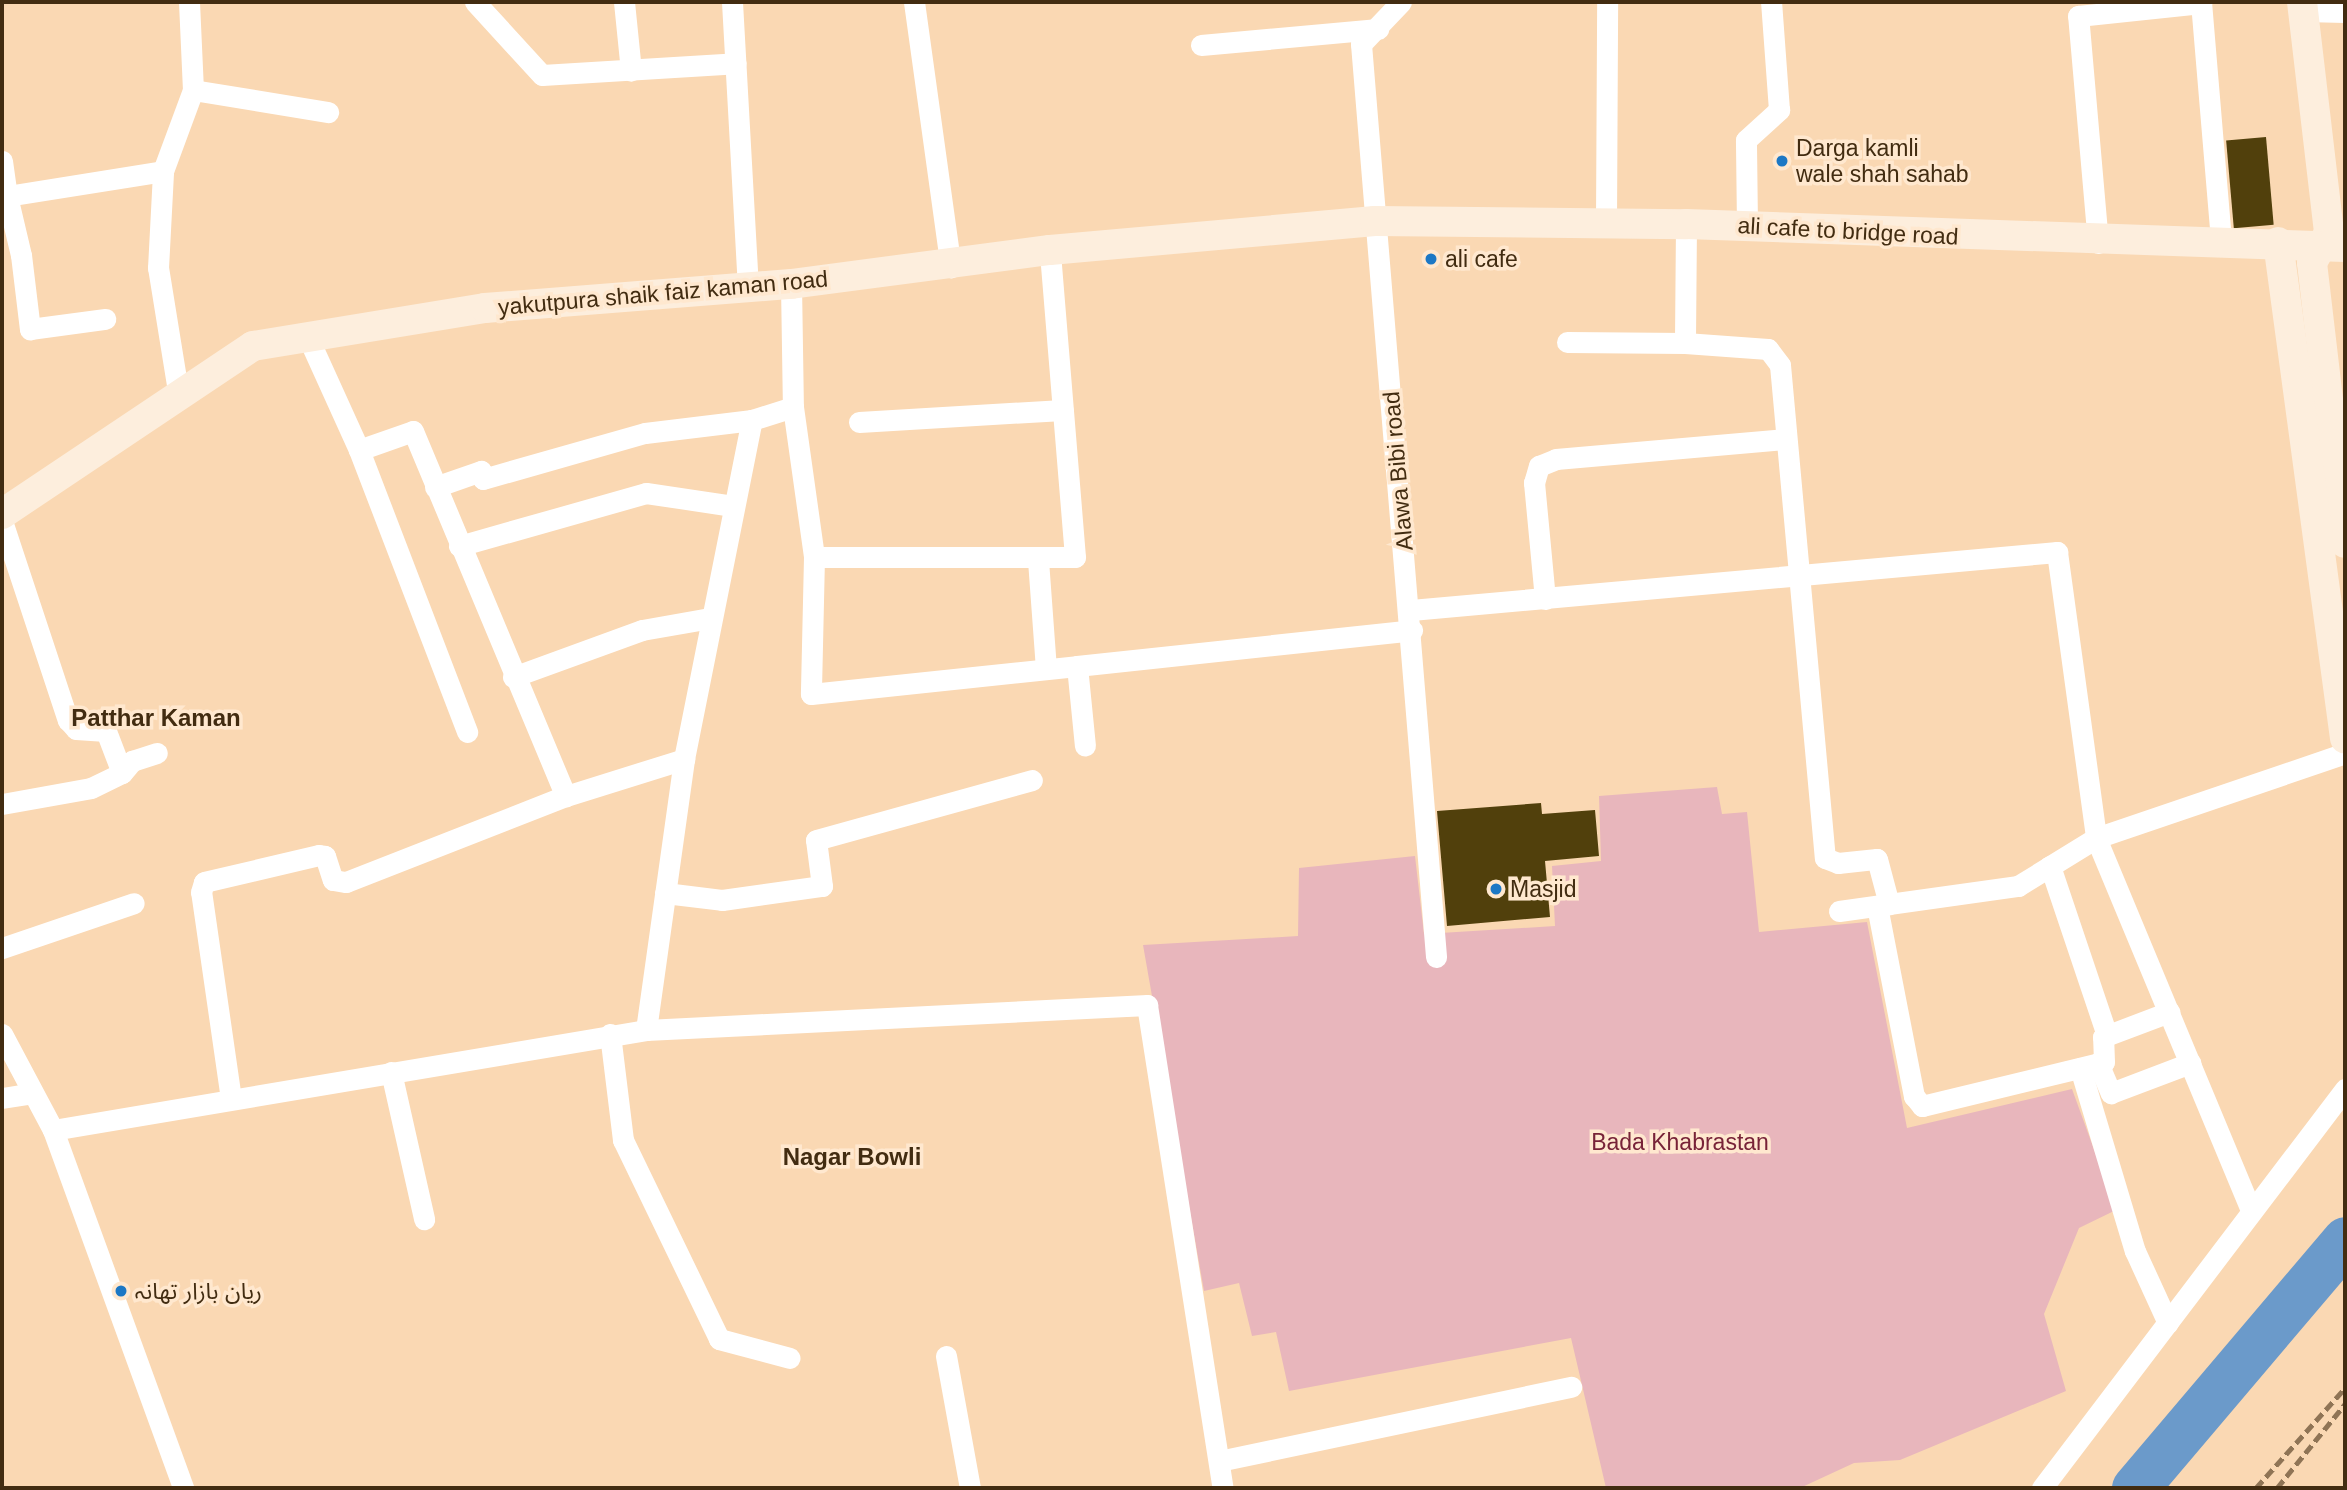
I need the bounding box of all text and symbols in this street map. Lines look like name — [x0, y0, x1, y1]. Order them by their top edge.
place label: Darga kamli wale shah sahab — [1796, 134, 1969, 188]
marker: Darga kamli wale shah sahab — [1774, 153, 1790, 169]
street label: ali cafe to bridge road — [1737, 211, 1959, 251]
place label: ali cafe — [1445, 245, 1518, 273]
marker: ali cafe — [1423, 251, 1439, 267]
street label: yakutpura shaik faiz kaman road — [497, 265, 829, 321]
street label: Alawa Bibi road — [1377, 390, 1419, 552]
district label: Patthar Kaman — [71, 704, 241, 732]
place label: Masjid — [1510, 875, 1576, 903]
marker: Masjid — [1488, 881, 1504, 897]
park label: Bada Khabrastan — [1591, 1128, 1769, 1156]
district label: Nagar Bowli — [783, 1143, 921, 1171]
place label: ریان بازار تھانہ — [135, 1277, 262, 1305]
marker: ریان بازار تھانہ — [113, 1283, 129, 1299]

